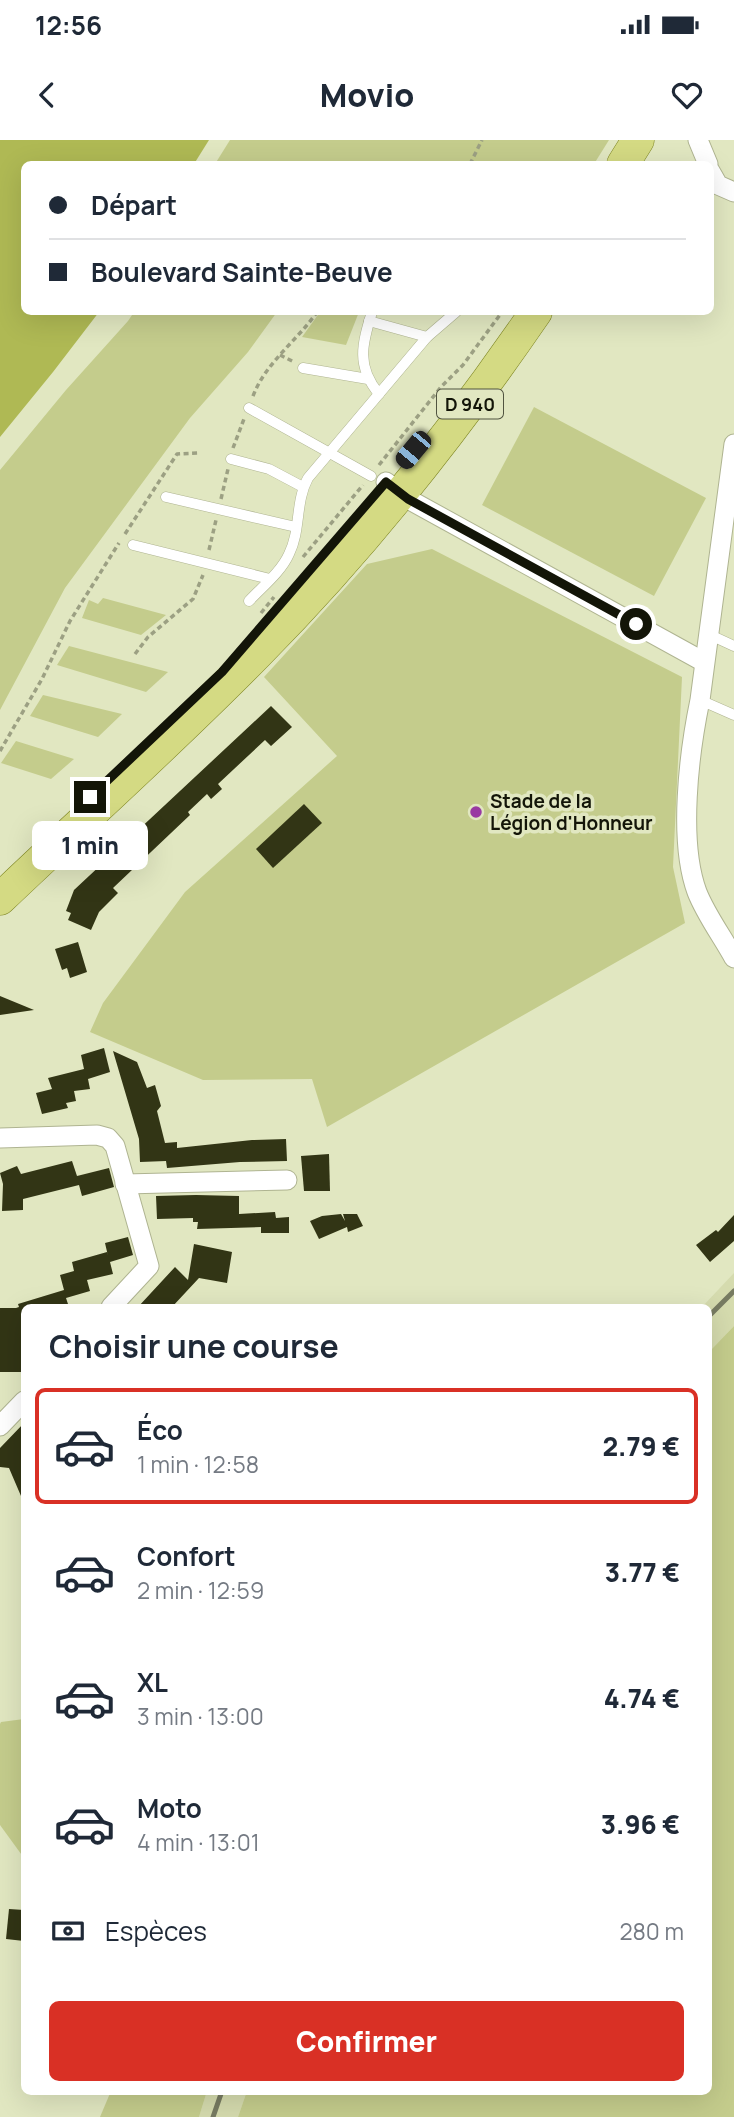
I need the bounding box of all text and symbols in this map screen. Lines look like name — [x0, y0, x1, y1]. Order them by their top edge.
text: 12:56 — [35, 7, 102, 43]
text: Movio — [320, 73, 414, 117]
icon: back — [28, 76, 66, 114]
icon: heart — [668, 76, 706, 114]
text: Départ — [91, 187, 177, 223]
text: Boulevard Sainte-Beuve — [91, 254, 393, 290]
road number: D 940 — [437, 390, 503, 418]
car — [392, 427, 435, 473]
route start — [620, 608, 652, 640]
route end — [74, 781, 106, 813]
place label: Stade de la Légion d'Honneur — [490, 788, 653, 836]
marker: Stade de la Légion d'Honneur — [468, 804, 484, 820]
callout: 1 min — [32, 822, 148, 870]
text: 1 min — [61, 829, 119, 861]
text: Choisir une course — [49, 1324, 339, 1368]
text: Éco — [137, 1412, 183, 1448]
icon: car — [53, 1415, 116, 1478]
text: 2.79 € — [602, 1428, 680, 1464]
text: 1 min · 12:58 — [137, 1448, 259, 1480]
text: Confort — [137, 1538, 236, 1574]
icon: car — [53, 1541, 116, 1604]
text: 3.77 € — [605, 1554, 680, 1590]
text: 2 min · 12:59 — [137, 1574, 264, 1606]
text: XL — [137, 1664, 168, 1700]
icon: car — [53, 1667, 116, 1730]
text: 4.74 € — [604, 1680, 680, 1716]
text: 3 min · 13:00 — [137, 1700, 264, 1732]
text: Moto — [137, 1790, 202, 1826]
icon: car — [53, 1793, 116, 1856]
text: 3.96 € — [601, 1806, 680, 1842]
text: 4 min · 13:01 — [137, 1826, 260, 1858]
icon: cash — [49, 1912, 87, 1950]
text: Espèces — [105, 1913, 207, 1949]
text: 280 m — [619, 1915, 684, 1947]
button: Confirmer — [49, 2001, 684, 2081]

